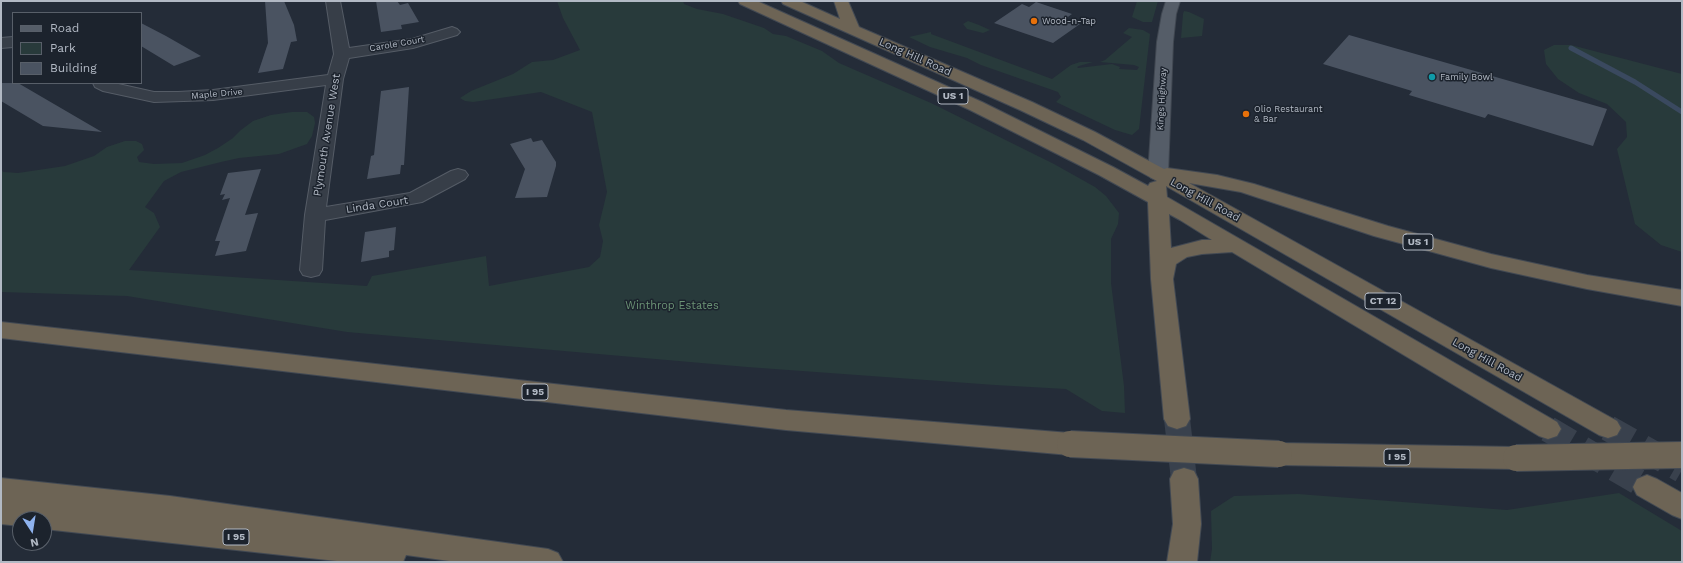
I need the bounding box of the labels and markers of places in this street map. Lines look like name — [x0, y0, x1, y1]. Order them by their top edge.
marker: Wood-n-Tap — [1029, 16, 1039, 26]
place label: Wood-n-Tap — [1042, 16, 1096, 26]
marker: Family Bowl — [1427, 72, 1437, 82]
place label: Family Bowl — [1440, 72, 1493, 82]
place label: Olio Restaurant & Bar — [1254, 104, 1322, 125]
marker: Olio Restaurant & Bar — [1241, 109, 1251, 119]

